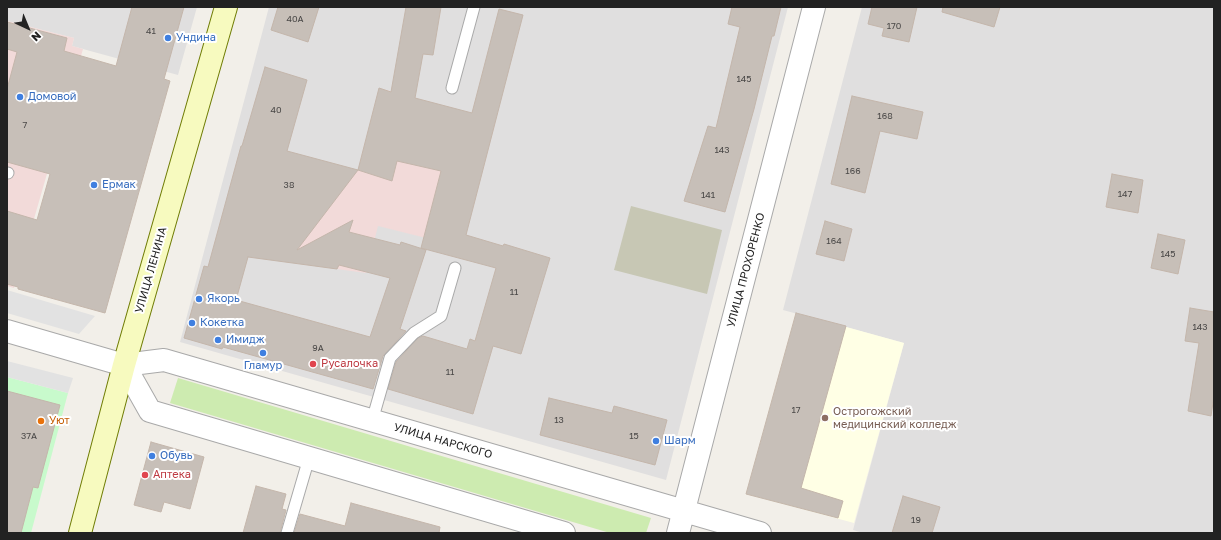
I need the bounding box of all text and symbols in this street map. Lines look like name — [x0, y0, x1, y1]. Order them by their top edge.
north arrow — [8, 8, 48, 48]
house number: 40А — [286, 14, 304, 24]
house number: 170 — [887, 21, 901, 31]
house number: 41 — [146, 26, 156, 36]
text: N — [29, 29, 44, 45]
place label: Ундина — [176, 31, 216, 45]
marker: Ундина — [163, 33, 173, 43]
house number: 145 — [736, 74, 752, 84]
place label: Домовой — [28, 90, 77, 104]
marker: Домовой — [15, 92, 25, 102]
house number: 40 — [270, 105, 282, 115]
house number: 168 — [877, 111, 893, 121]
house number: 7 — [23, 120, 27, 130]
house number: 143 — [714, 145, 730, 155]
house number: 166 — [845, 166, 861, 176]
place label: Ермак — [102, 178, 136, 192]
marker: Ермак — [89, 180, 99, 190]
house number: 38 — [284, 180, 294, 190]
house number: 147 — [1118, 189, 1132, 199]
house number: 141 — [701, 190, 715, 200]
street label: УЛИЦА ПРОХОРЕНКО — [724, 211, 768, 329]
street label: УЛИЦА ЛЕНИНА — [132, 225, 170, 315]
house number: 164 — [826, 236, 842, 246]
house number: 145 — [1160, 249, 1176, 259]
house number: 11 — [510, 287, 518, 297]
place label: Якорь — [207, 292, 240, 306]
marker: Якорь — [194, 294, 204, 304]
place label: Кокетка — [200, 316, 244, 330]
marker: Кокетка — [187, 318, 197, 328]
house number: 143 — [1192, 322, 1208, 332]
place label: Имидж — [226, 333, 265, 347]
marker: Имидж — [213, 335, 223, 345]
house number: 9А — [312, 343, 324, 353]
marker: Гламур — [258, 348, 268, 358]
place label: Русалочка — [321, 357, 378, 371]
place label: Гламур — [244, 359, 282, 373]
marker: Русалочка — [308, 359, 318, 369]
house number: 11 — [446, 367, 454, 377]
house number: 17 — [791, 405, 801, 415]
place label: Острогожский медицинский колледж — [833, 405, 957, 431]
marker: Острогожский медицинский колледж — [820, 413, 830, 423]
place label: Уют — [49, 414, 70, 428]
house number: 13 — [554, 415, 564, 425]
marker: Уют — [36, 416, 46, 426]
street label: УЛИЦА НАРСКОГО — [392, 421, 494, 461]
house number: 37А — [21, 431, 37, 441]
house number: 15 — [629, 431, 639, 441]
place label: Шарм — [664, 434, 696, 448]
marker: Шарм — [651, 436, 661, 446]
place label: Обувь — [160, 449, 193, 463]
marker: Обувь — [147, 451, 157, 461]
place label: Аптека — [153, 468, 191, 482]
marker: Аптека — [140, 470, 150, 480]
house number: 19 — [911, 515, 921, 525]

